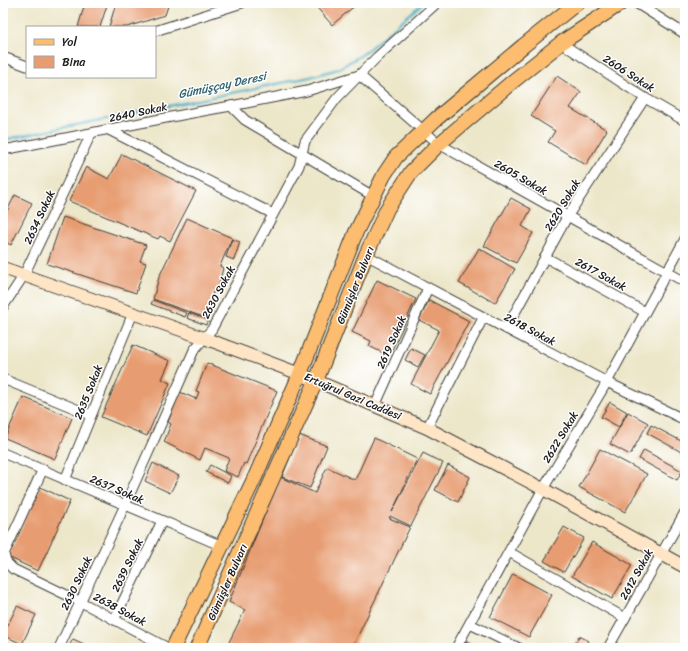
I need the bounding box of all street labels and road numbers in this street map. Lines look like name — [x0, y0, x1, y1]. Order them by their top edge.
street label: 2606 Sokak — [599, 50, 659, 97]
street label: 2640 Sokak — [107, 97, 169, 128]
street label: 2605 Sokak — [491, 154, 551, 200]
street label: 2620 Sokak — [539, 175, 586, 235]
street label: 2634 Sokak — [19, 187, 60, 248]
street label: Gümüşler Bulvarı — [331, 243, 380, 327]
street label: 2617 Sokak — [572, 253, 630, 296]
street label: 2630 Sokak — [196, 262, 241, 322]
street label: 2618 Sokak — [500, 308, 559, 351]
street label: 2619 Sokak — [371, 312, 412, 372]
street label: 2635 Sokak — [69, 362, 108, 423]
street label: Ertuğrul Gazi Caddesi — [301, 367, 405, 426]
street label: 2622 Sokak — [537, 407, 584, 467]
street label: 2637 Sokak — [87, 469, 147, 509]
street label: 2639 Sokak — [106, 535, 149, 595]
street label: Gümüşler Bulvarı — [202, 541, 253, 624]
street label: 2612 Sokak — [614, 545, 658, 603]
street label: 2630 Sokak — [56, 553, 97, 614]
street label: 2638 Sokak — [90, 587, 150, 631]

